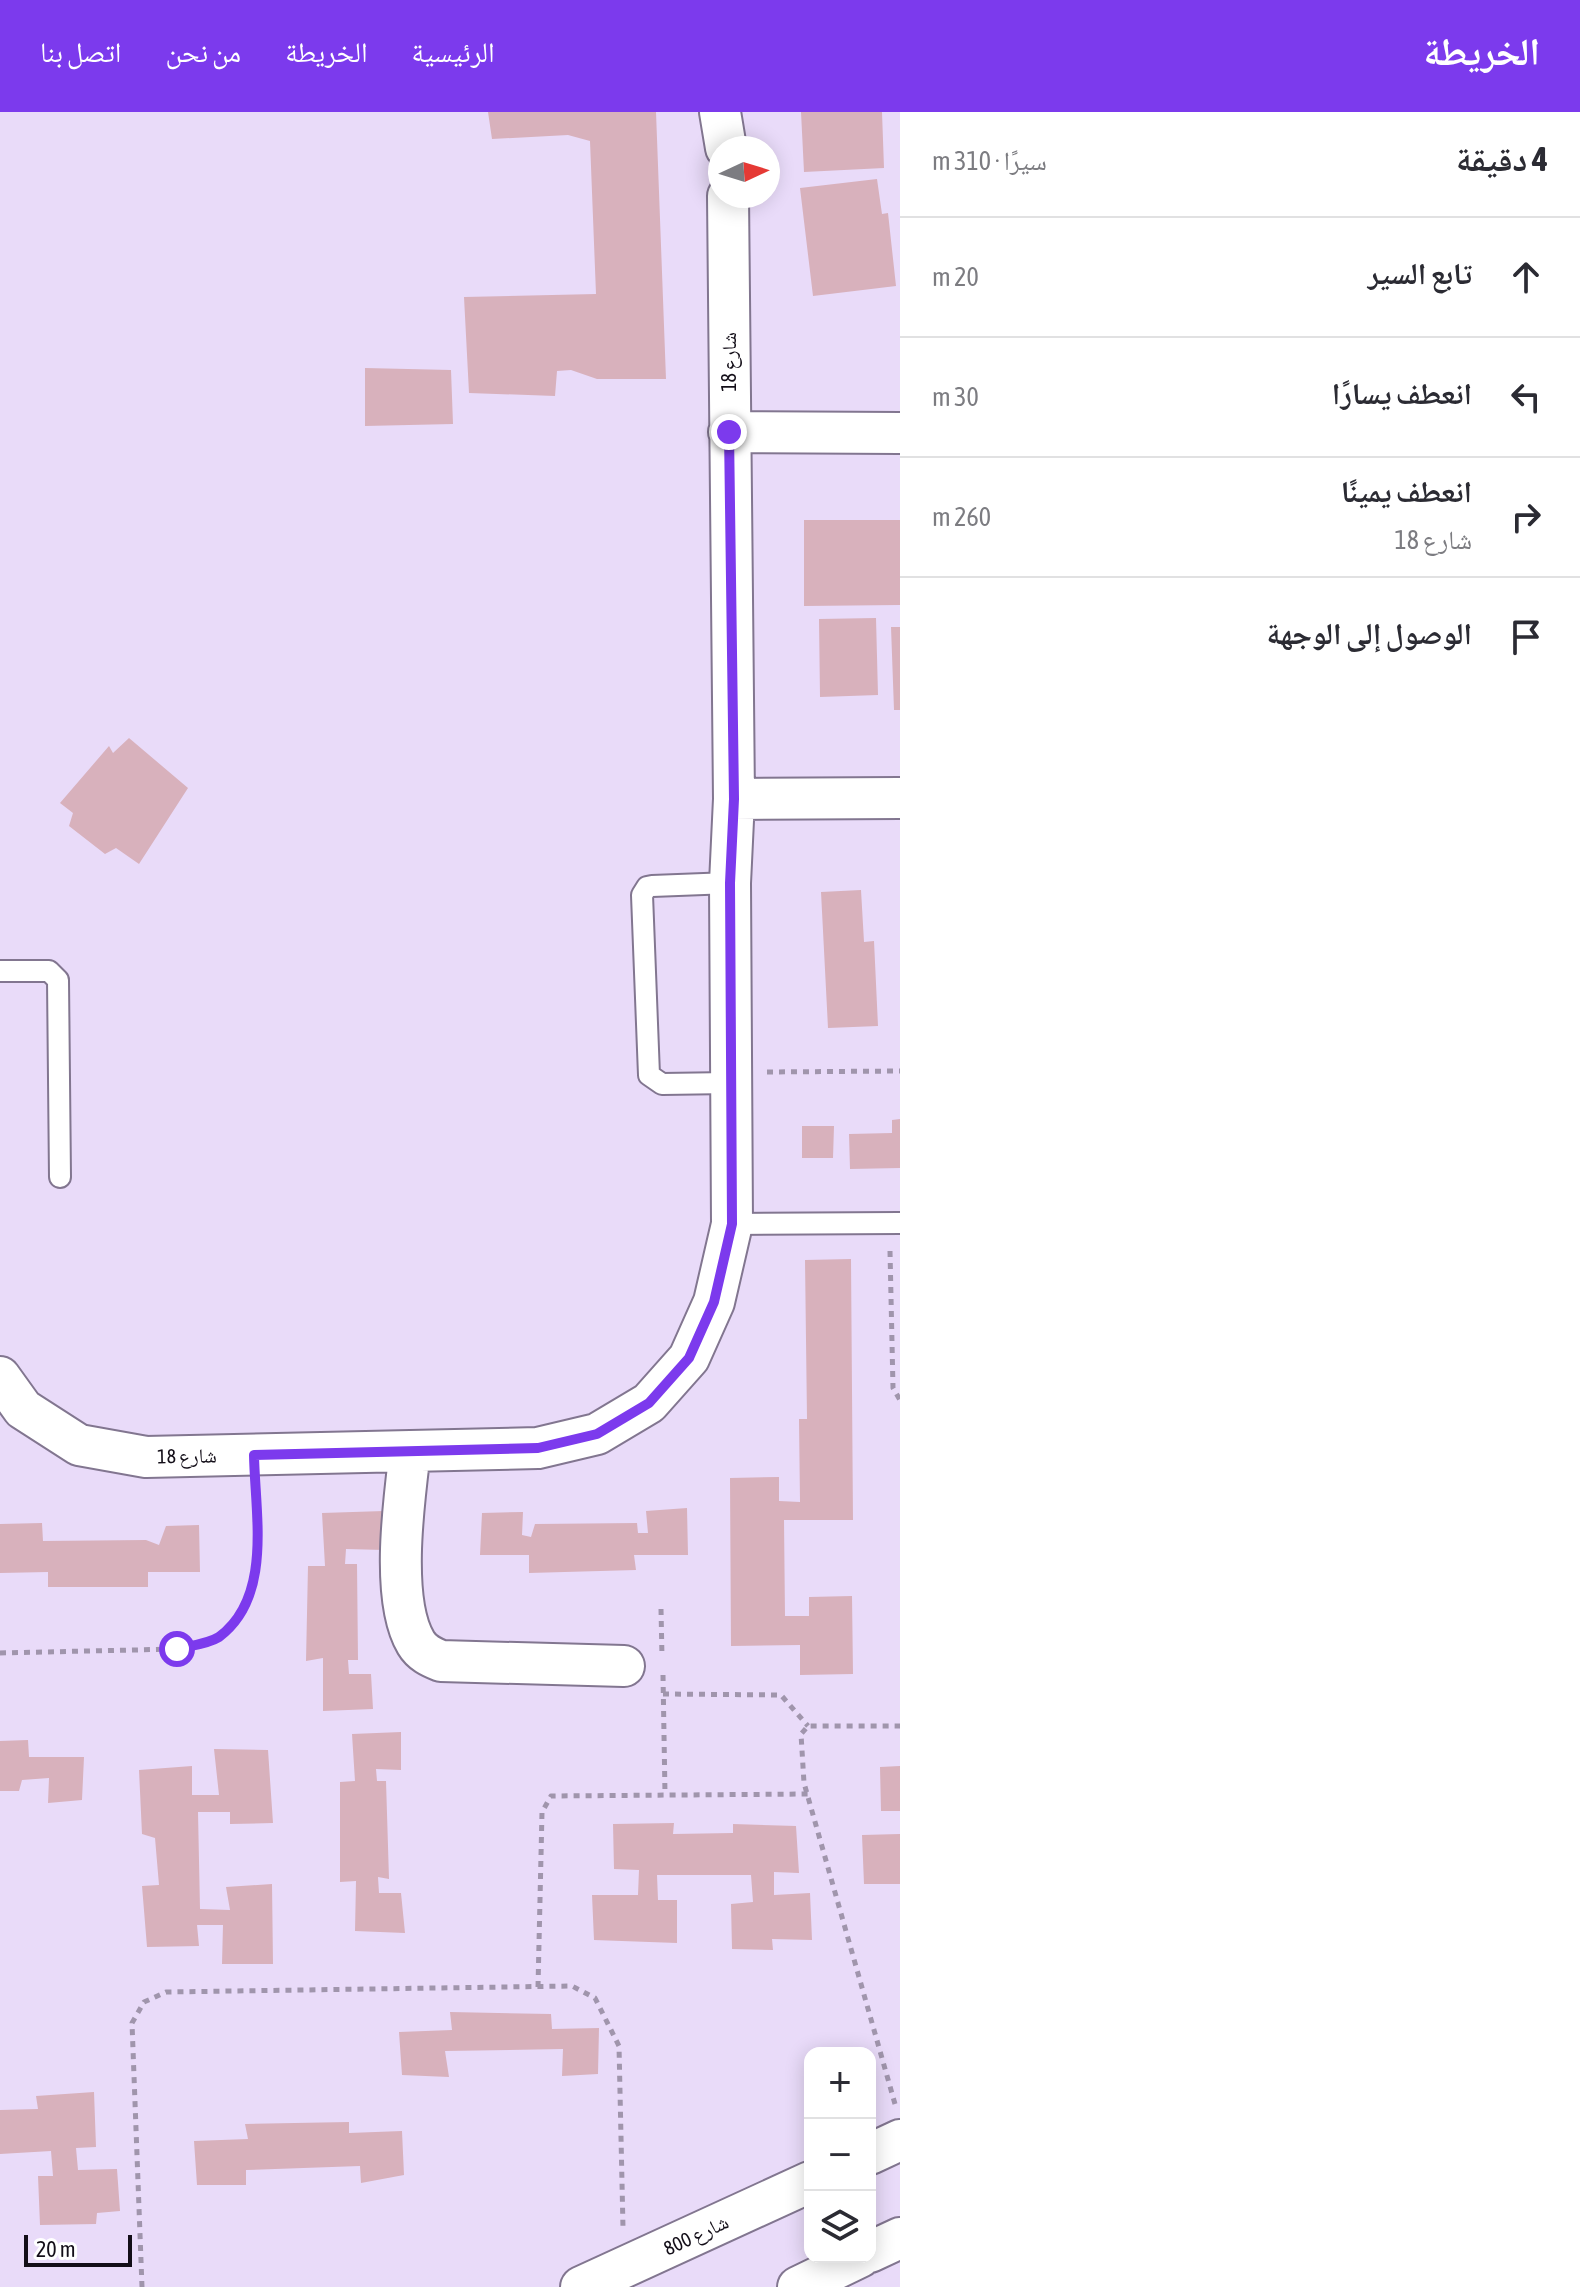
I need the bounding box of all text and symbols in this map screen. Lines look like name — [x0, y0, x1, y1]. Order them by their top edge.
text: الخريطة — [1423, 30, 1540, 73]
text: اتصل بنا — [40, 36, 121, 68]
text: من نحن — [165, 36, 241, 68]
text: الخريطة — [285, 36, 368, 68]
text: الرئيسية — [412, 36, 495, 68]
north arrow — [708, 136, 780, 208]
text: 4 دقيقة — [1456, 139, 1548, 178]
text: سيرًا · 310 m — [932, 146, 1047, 176]
icon: ahead — [1504, 255, 1548, 299]
text: تابع السير — [1368, 256, 1472, 290]
text: 20 m — [932, 262, 979, 292]
street label: شارع 18 — [717, 332, 742, 392]
icon: left — [1504, 375, 1548, 419]
text: انعطف يسارًا — [1332, 376, 1472, 410]
text: 30 m — [932, 382, 979, 412]
route end — [711, 414, 747, 450]
text: انعطف يمينًا — [1341, 474, 1472, 508]
icon: right — [1504, 495, 1548, 539]
text: 260 m — [932, 502, 991, 532]
text: شارع 18 — [1395, 525, 1472, 555]
icon: arrive — [1504, 615, 1548, 659]
text: الوصول إلى الوجهة — [1267, 616, 1472, 650]
street label: شارع 18 — [157, 1443, 217, 1470]
route start — [159, 1631, 195, 1667]
map controls — [804, 2047, 876, 2263]
button: + — [804, 2047, 876, 2119]
button: − — [804, 2119, 876, 2191]
button: layers — [804, 2191, 876, 2263]
street label: شارع 800 — [660, 2210, 733, 2261]
scale bar — [24, 2231, 132, 2267]
text: 20 m — [36, 2236, 76, 2262]

